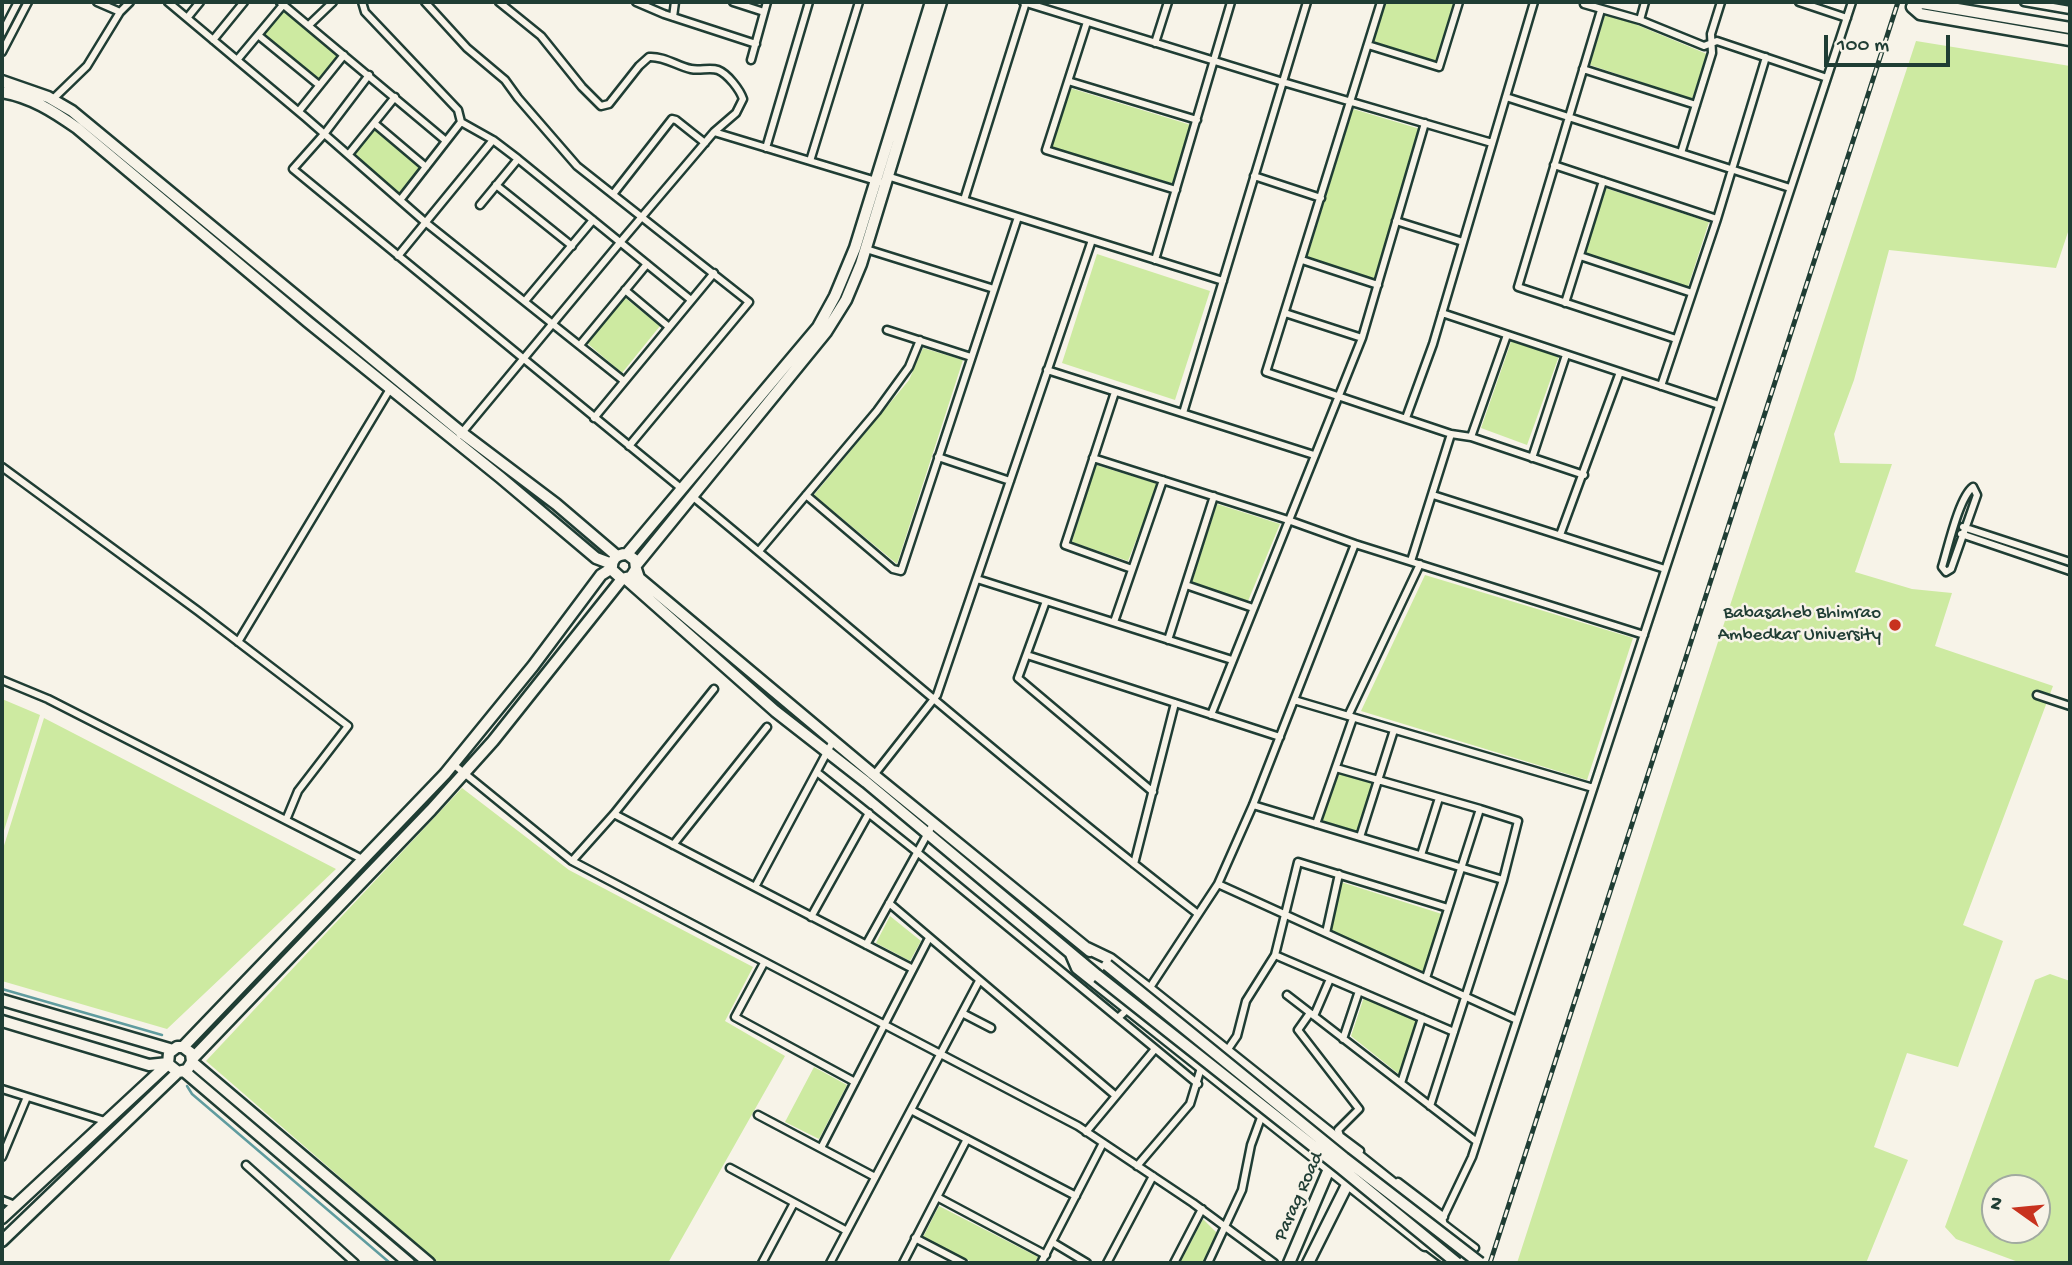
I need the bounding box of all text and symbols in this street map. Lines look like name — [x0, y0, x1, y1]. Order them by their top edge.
scale bar — [1827, 21, 1953, 65]
text: 100 m — [1837, 34, 1889, 59]
place label: Babasaheb Bhimrao Ambedkar University — [1718, 603, 1881, 647]
marker: Babasaheb Bhimrao Ambedkar University — [1887, 617, 1903, 633]
street label: Parag Road — [1270, 1149, 1330, 1245]
north arrow — [1981, 1174, 2051, 1244]
text: N — [1984, 1195, 2010, 1213]

